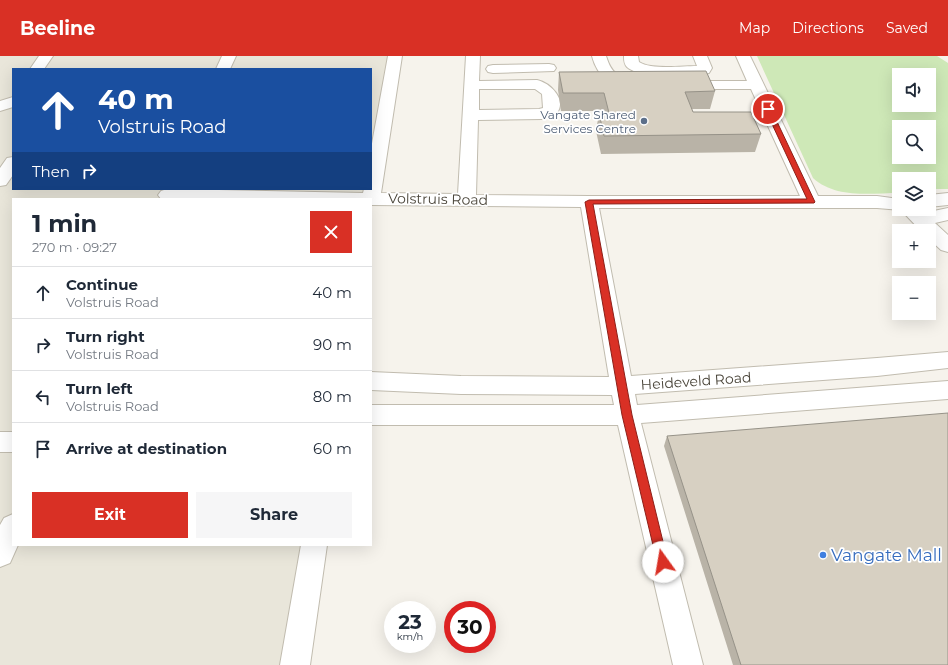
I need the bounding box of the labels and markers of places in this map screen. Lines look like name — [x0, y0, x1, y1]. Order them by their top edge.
pin — [751, 92, 785, 126]
place label: Vangate Shared Services Centre — [540, 107, 636, 136]
marker: Vangate Shared Services Centre — [639, 116, 649, 126]
place label: Vangate Mall — [831, 545, 942, 565]
marker: Vangate Mall — [818, 550, 828, 560]

